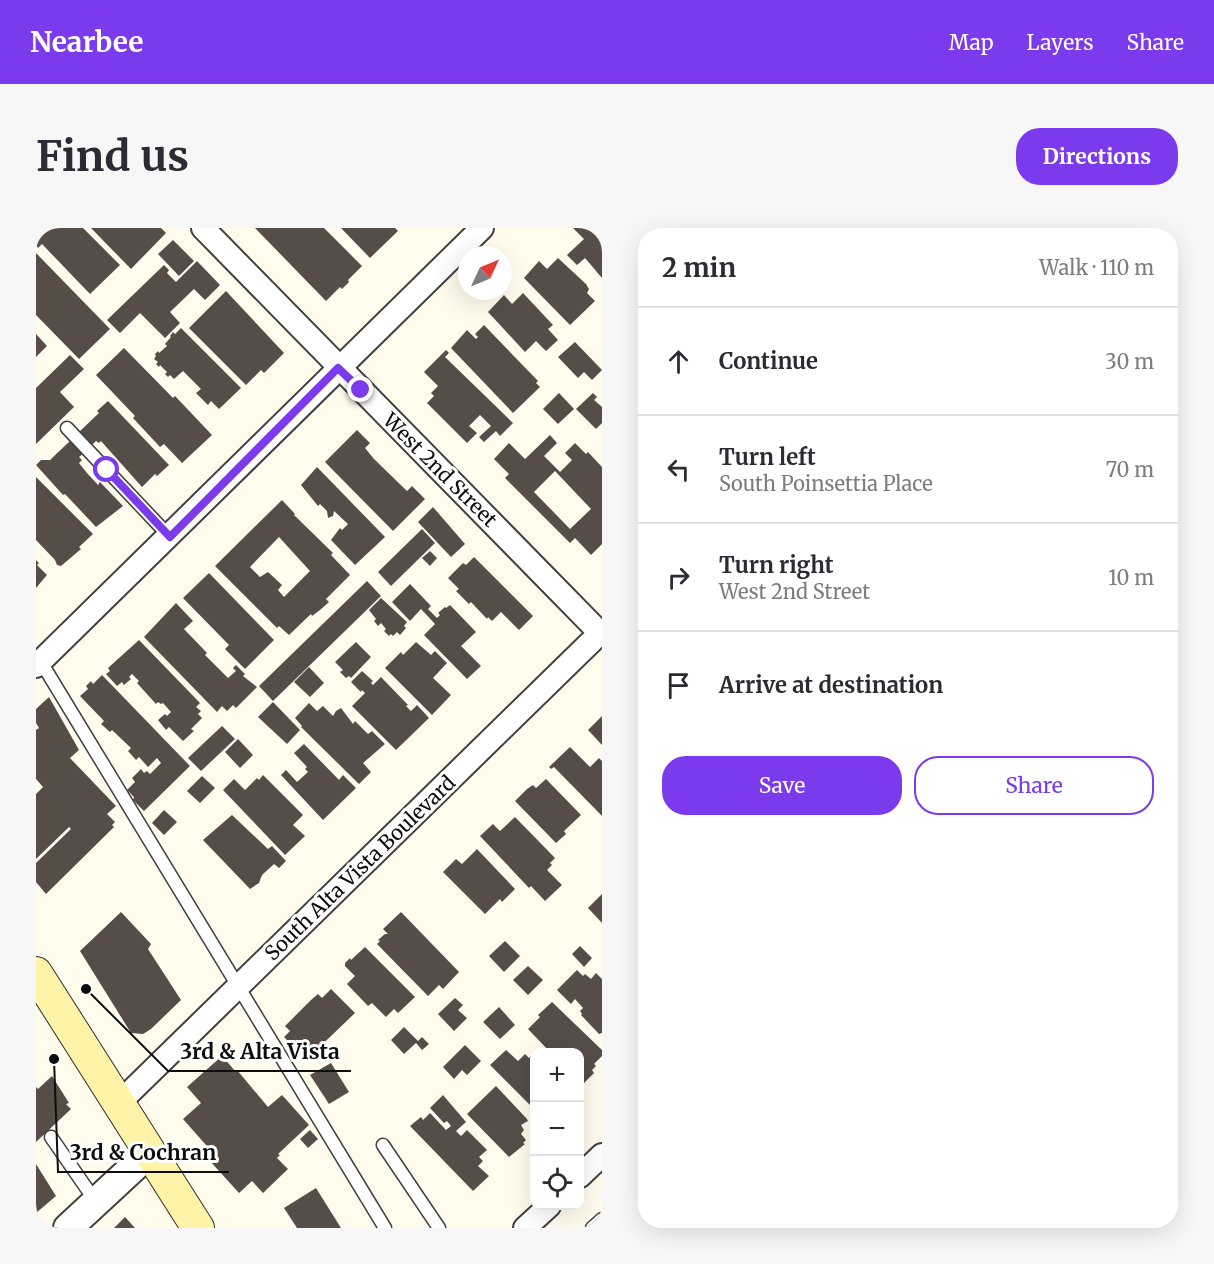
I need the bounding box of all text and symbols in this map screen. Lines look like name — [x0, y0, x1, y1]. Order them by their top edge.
text: Nearbee — [30, 24, 143, 60]
text: Map — [949, 29, 994, 56]
text: Layers — [1027, 29, 1094, 56]
text: Share — [1127, 29, 1184, 56]
button: Directions — [1016, 128, 1178, 185]
text: Find us — [36, 130, 189, 182]
north arrow — [458, 246, 512, 300]
text: 2 min — [662, 251, 736, 284]
text: Walk · 110 m — [1039, 255, 1154, 280]
icon: ahead — [662, 345, 695, 378]
text: Continue — [719, 347, 818, 375]
text: 30 m — [1105, 349, 1154, 374]
route end — [347, 376, 373, 402]
street label: West 2nd Street — [377, 407, 503, 532]
text: Turn left — [719, 443, 816, 471]
icon: left — [662, 453, 695, 486]
route start — [93, 456, 119, 482]
text: 70 m — [1106, 457, 1154, 482]
text: South Poinsettia Place — [719, 471, 933, 496]
text: Turn right — [719, 551, 833, 579]
icon: right — [662, 561, 695, 594]
text: 10 m — [1108, 565, 1154, 590]
text: West 2nd Street — [719, 579, 870, 604]
icon: arrive — [662, 669, 695, 702]
text: Arrive at destination — [719, 671, 943, 699]
button: Save — [662, 756, 902, 815]
button: Share — [914, 756, 1154, 815]
street label: South Alta Vista Boulevard — [259, 770, 460, 965]
callout: 3rd & Alta Vista — [168, 1032, 351, 1071]
text: 3rd & Alta Vista — [180, 1038, 340, 1065]
map controls — [530, 1048, 584, 1210]
button: + — [530, 1048, 584, 1102]
button: − — [530, 1102, 584, 1156]
callout: 3rd & Cochran — [58, 1133, 229, 1172]
text: 3rd & Cochran — [70, 1139, 216, 1166]
button: locate — [530, 1156, 584, 1210]

